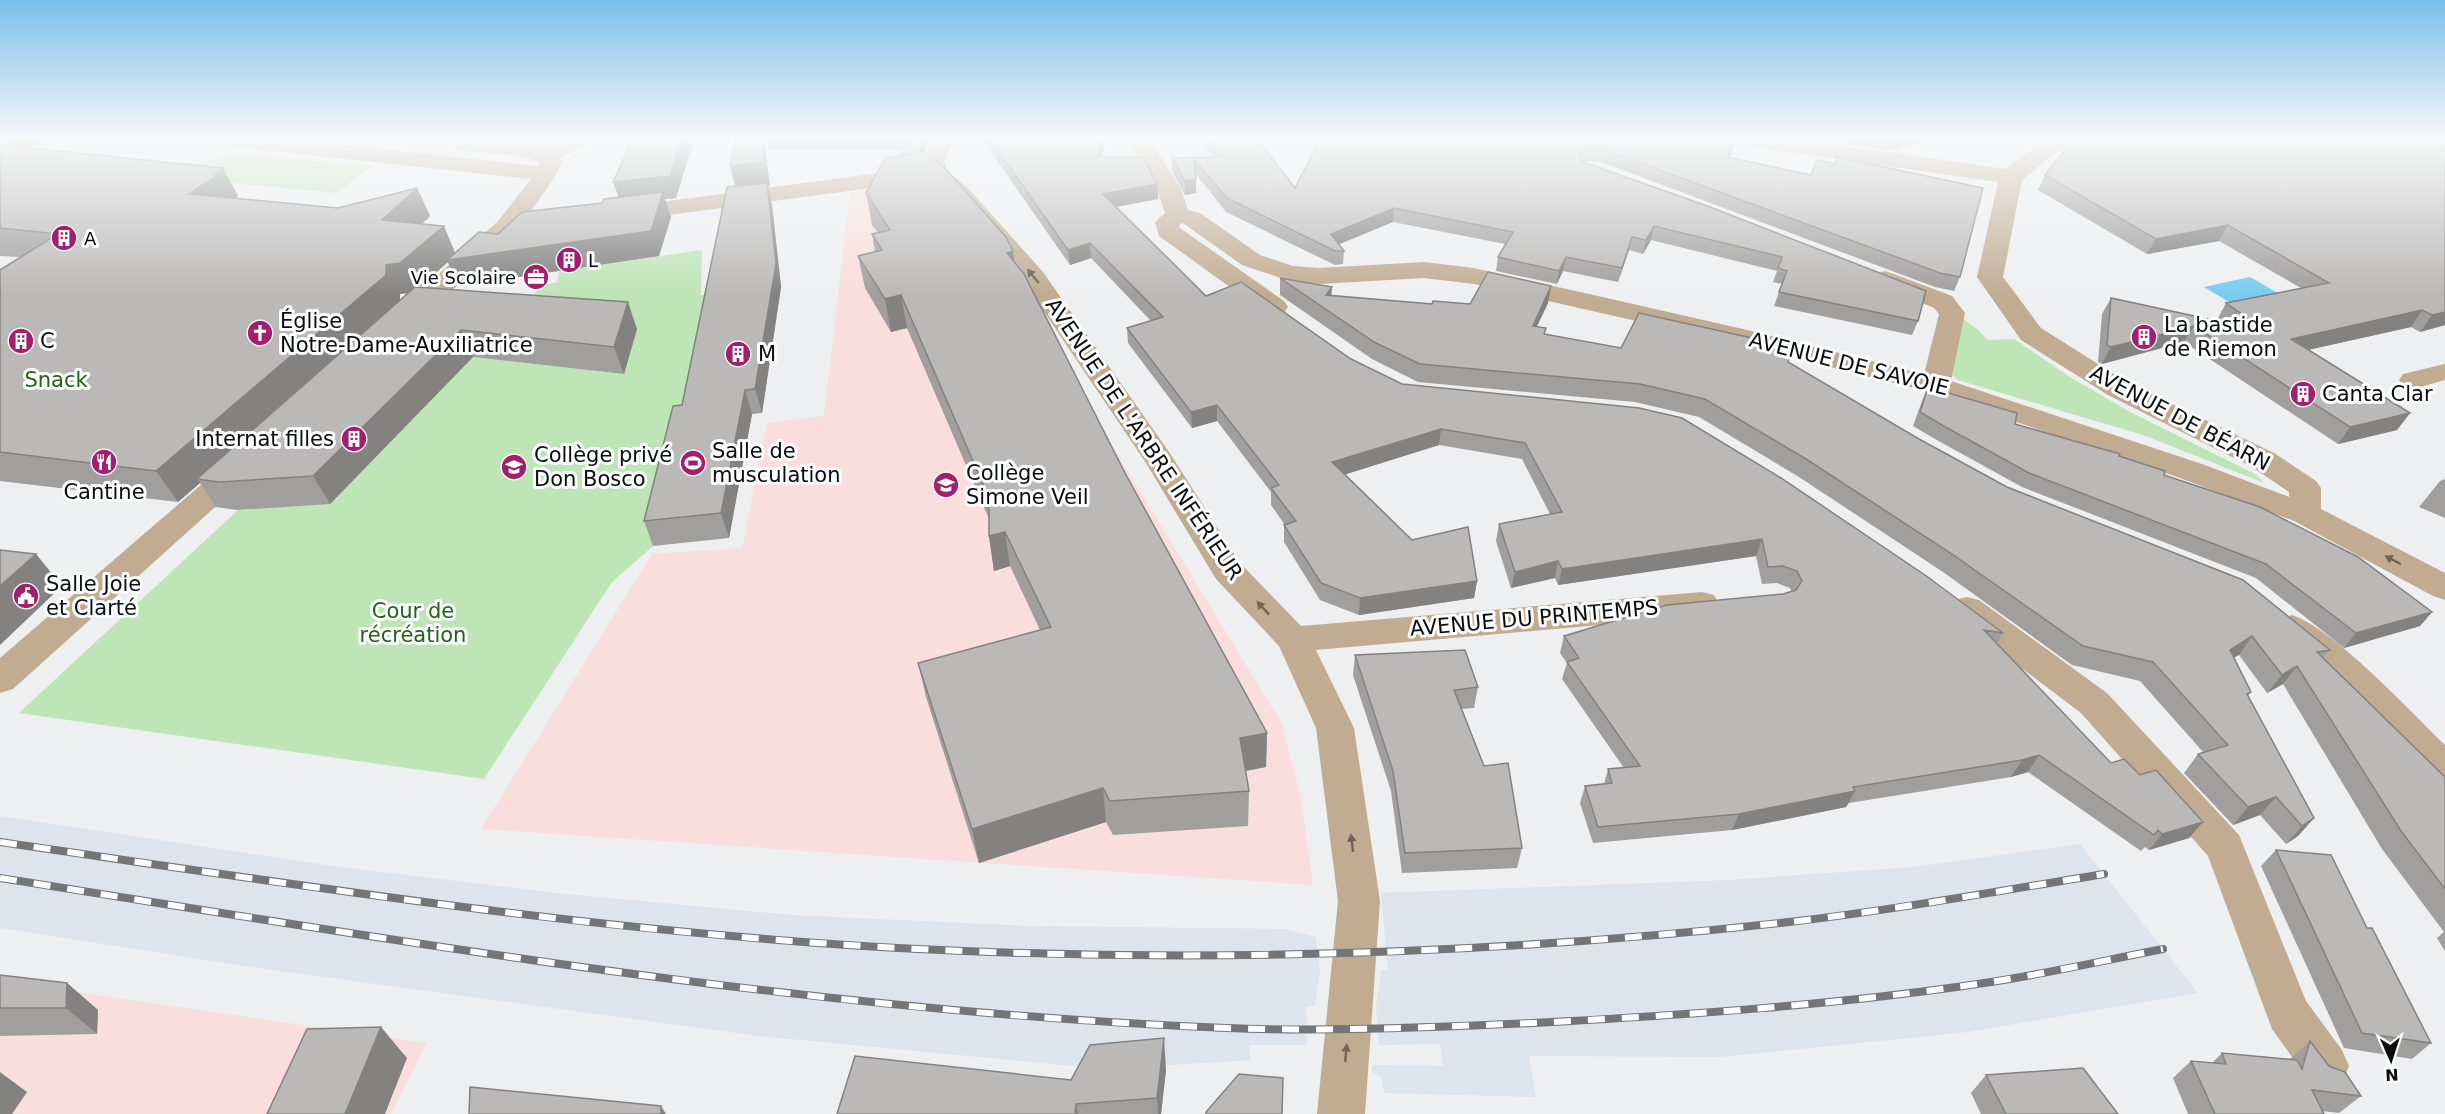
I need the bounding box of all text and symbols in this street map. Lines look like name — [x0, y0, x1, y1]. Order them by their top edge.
building icon: A — [49, 223, 79, 253]
place label: A — [84, 228, 97, 249]
building icon: L — [554, 245, 584, 275]
place label: L — [588, 250, 598, 271]
office icon: Vie Scolaire — [521, 262, 551, 292]
place label: Vie Scolaire — [411, 267, 516, 288]
one-way arrow — [1027, 268, 1039, 283]
street label: AVENUE DE L'ARBRE INFÉRIEUR — [1041, 293, 1248, 584]
place label: Église Notre-Dame-Auxiliatrice — [280, 308, 533, 357]
place label: La bastide de Riemon — [2164, 313, 2277, 361]
church icon: Église Notre-Dame-Auxiliatrice — [245, 318, 275, 348]
building icon: La bastide de Riemon — [2129, 322, 2159, 352]
building icon: C — [6, 326, 36, 356]
street label: AVENUE DE SAVOIE — [1747, 328, 1951, 400]
place label: C — [40, 329, 55, 353]
building icon: M — [723, 339, 753, 369]
place label: M — [758, 342, 776, 366]
street label: AVENUE DE BÉARN — [2086, 360, 2274, 476]
park label: Snack — [24, 368, 88, 392]
building icon: Canta Clar — [2288, 379, 2318, 409]
place label: Canta Clar — [2322, 382, 2433, 406]
building icon: Internat filles — [339, 424, 369, 454]
place label: Internat filles — [195, 427, 334, 451]
place label: Salle de musculation — [712, 439, 841, 487]
place label: Collège privé Don Bosco — [534, 443, 672, 491]
restaurant icon: Cantine — [89, 447, 119, 477]
sports icon: Salle de musculation — [678, 448, 708, 478]
school or university icon: Collège privé Don Bosco — [499, 452, 529, 482]
place label: Collège Simone Veil — [966, 461, 1089, 509]
school or university icon: Collège Simone Veil — [931, 470, 961, 500]
place label: Cantine — [63, 480, 145, 504]
one-way arrow — [2385, 555, 2402, 565]
place label: Salle Joie et Clarté — [46, 572, 141, 620]
public building icon: Salle Joie et Clarté — [11, 581, 41, 611]
street label: AVENUE DU PRINTEMPS — [1409, 595, 1659, 641]
park label: Cour de récréation — [360, 599, 466, 647]
one-way arrow — [1257, 601, 1270, 616]
one-way arrow — [1347, 834, 1356, 853]
north arrow — [2361, 1030, 2421, 1090]
one-way arrow — [1341, 1043, 1351, 1062]
text: N — [2385, 1065, 2399, 1084]

